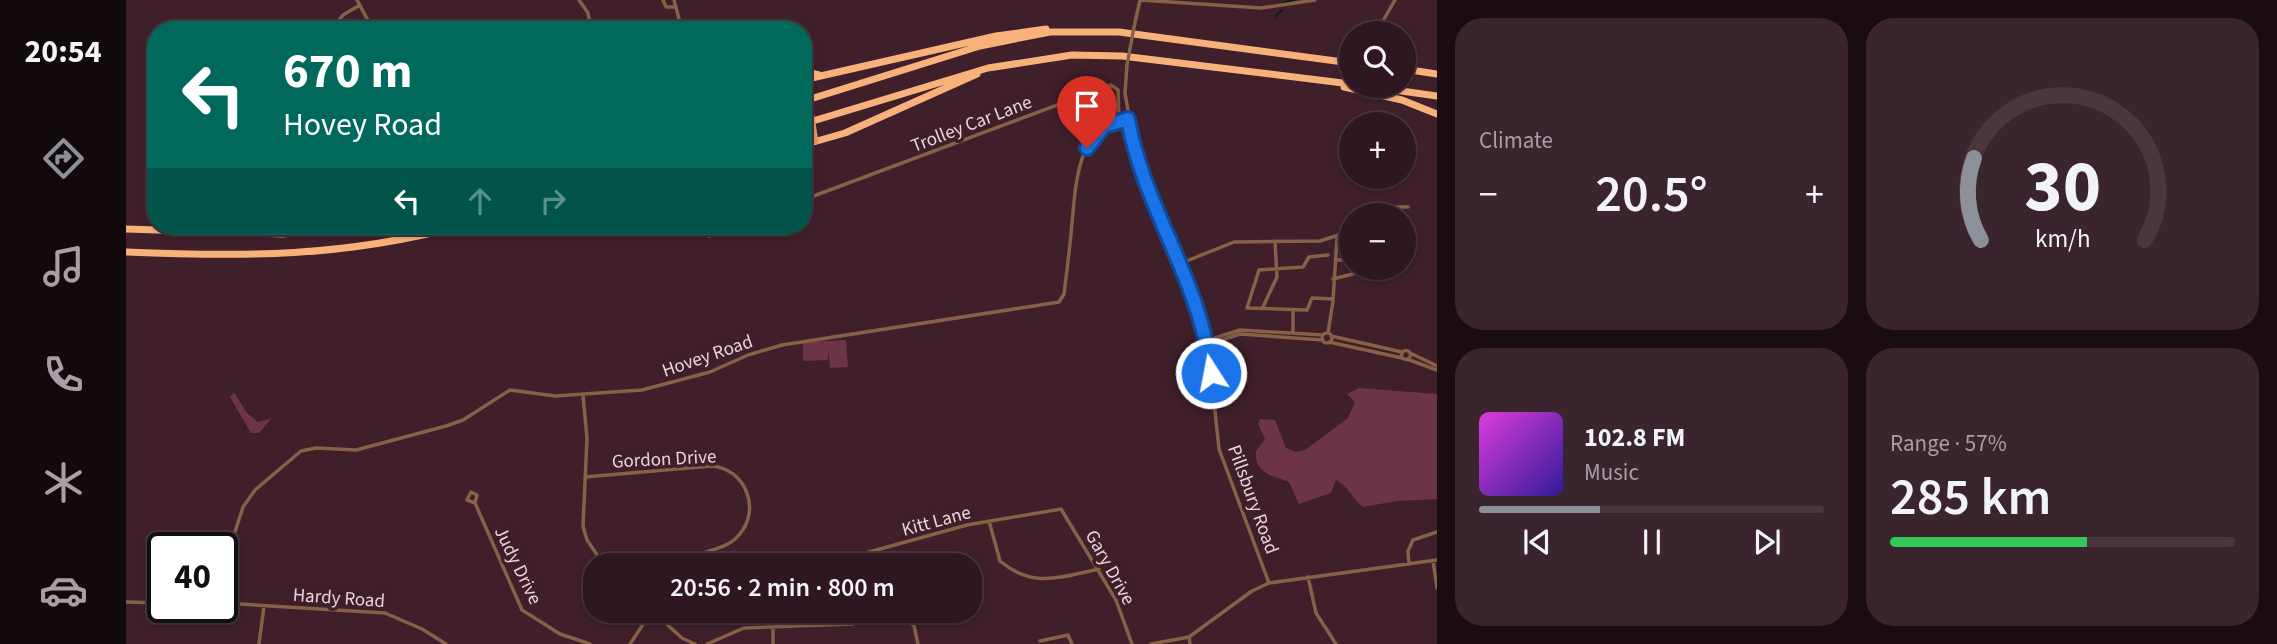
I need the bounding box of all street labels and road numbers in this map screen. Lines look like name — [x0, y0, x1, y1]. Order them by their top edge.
street label: Trolley Car Lane — [907, 89, 1036, 160]
street label: Hovey Road — [658, 328, 757, 385]
street label: Pillsbury Road — [1220, 441, 1285, 558]
street label: Gordon Drive — [611, 443, 717, 476]
street label: Kitt Lane — [899, 499, 974, 544]
street label: Judy Drive — [487, 522, 548, 609]
street label: Gary Drive — [1078, 525, 1141, 610]
street label: Hardy Road — [292, 582, 386, 615]

